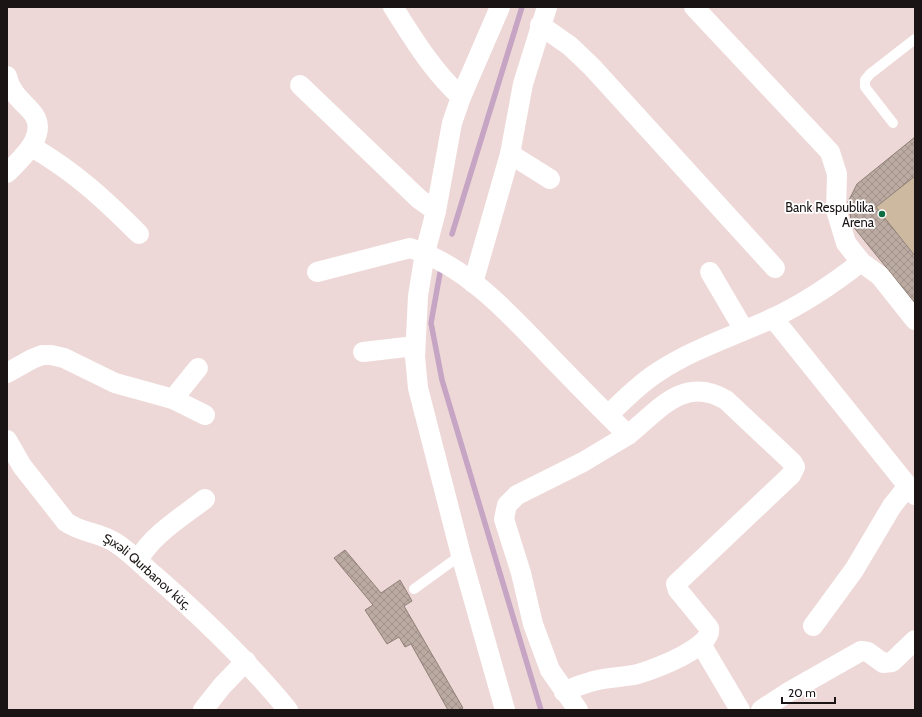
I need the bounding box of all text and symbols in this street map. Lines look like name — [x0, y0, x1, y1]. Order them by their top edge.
place label: Bank Respublika Arena — [785, 199, 875, 230]
marker: Bank Respublika Arena — [877, 209, 887, 219]
street label: Şıxəli Qurbanov küç. — [101, 530, 195, 613]
scale bar — [782, 679, 835, 705]
text: 20 m — [788, 685, 816, 700]

